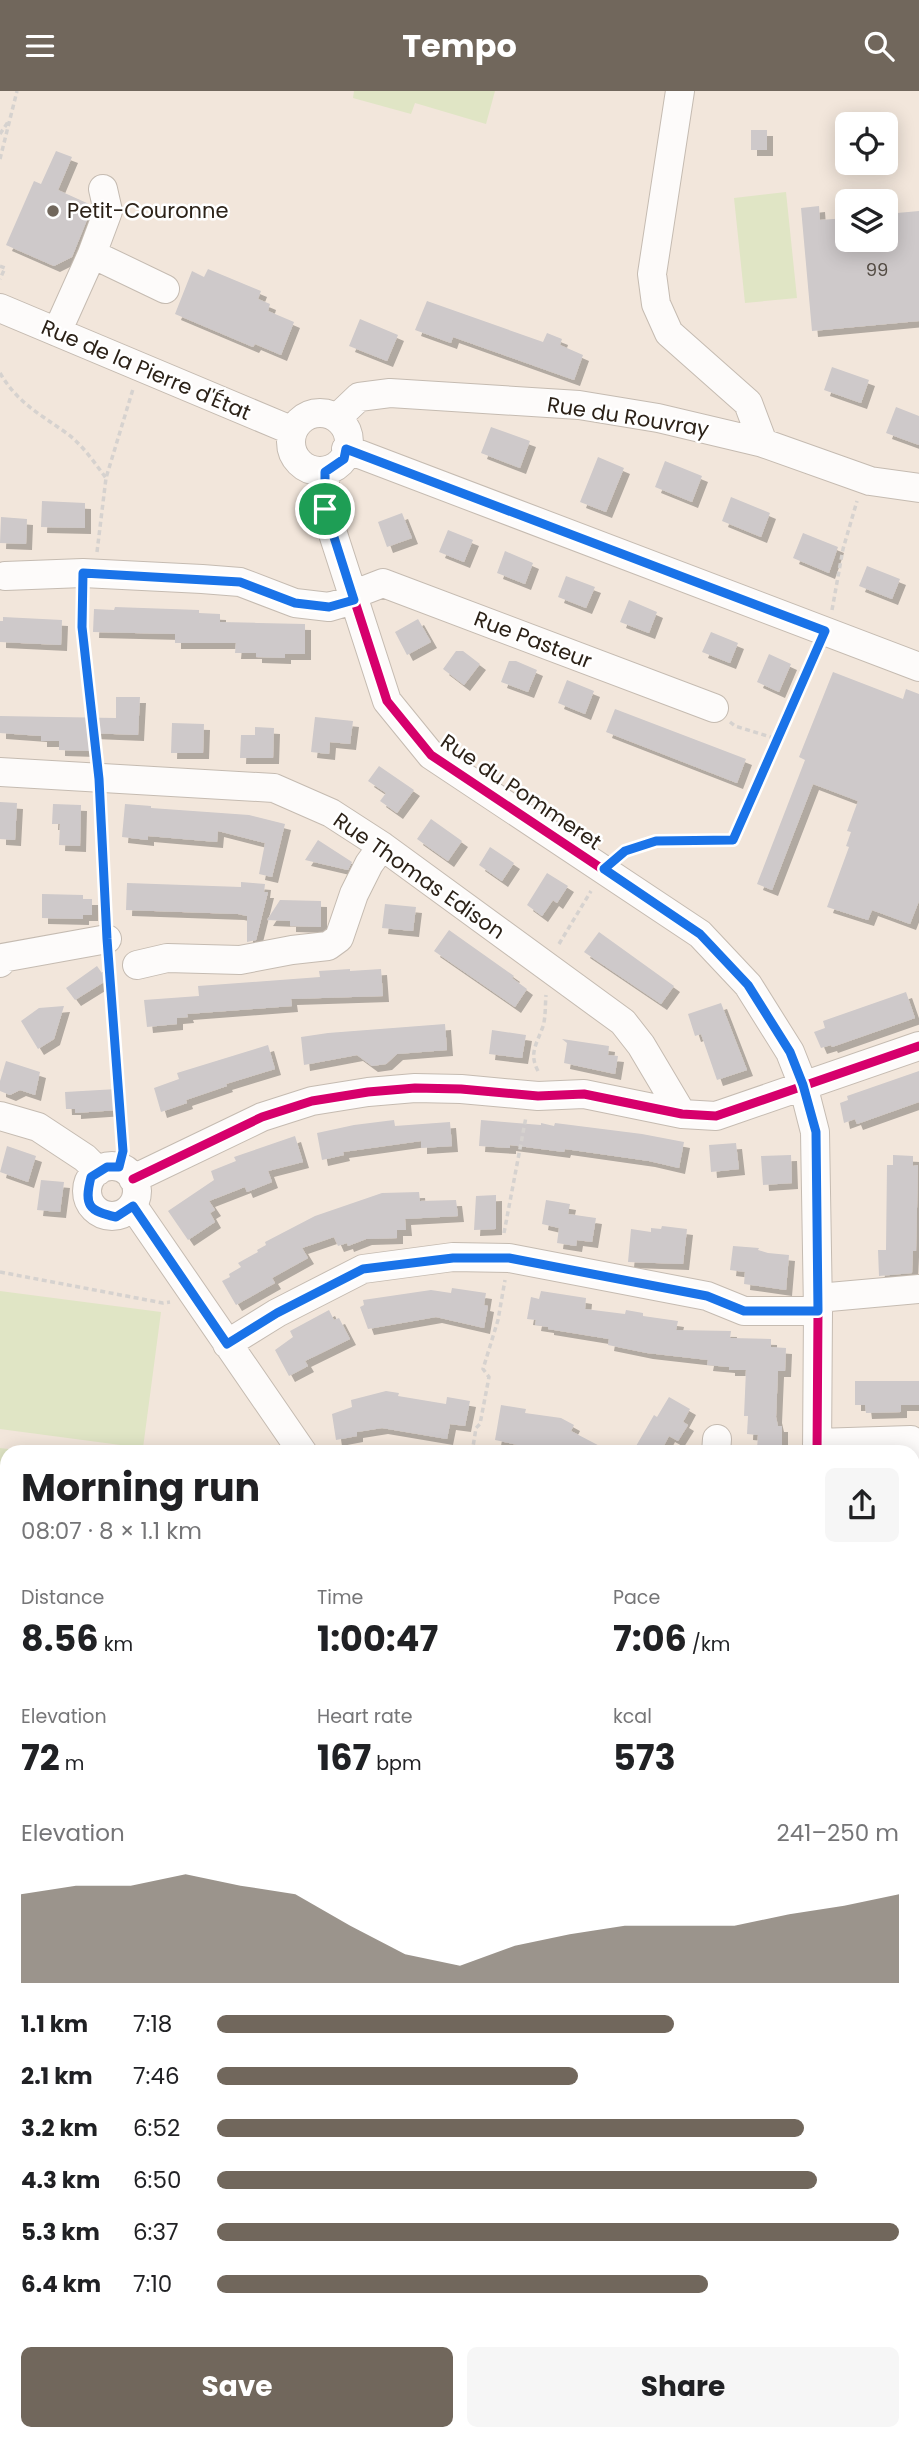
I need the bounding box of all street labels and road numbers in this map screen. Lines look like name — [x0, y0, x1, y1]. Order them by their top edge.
street label: Rue de la Pierre d'État — [37, 312, 255, 427]
street label: Rue du Rouvray — [545, 389, 711, 444]
street label: Rue Pasteur — [470, 604, 596, 675]
street label: Rue du Pommeret — [435, 727, 608, 856]
street label: Rue Thomas Edison — [328, 805, 511, 946]

